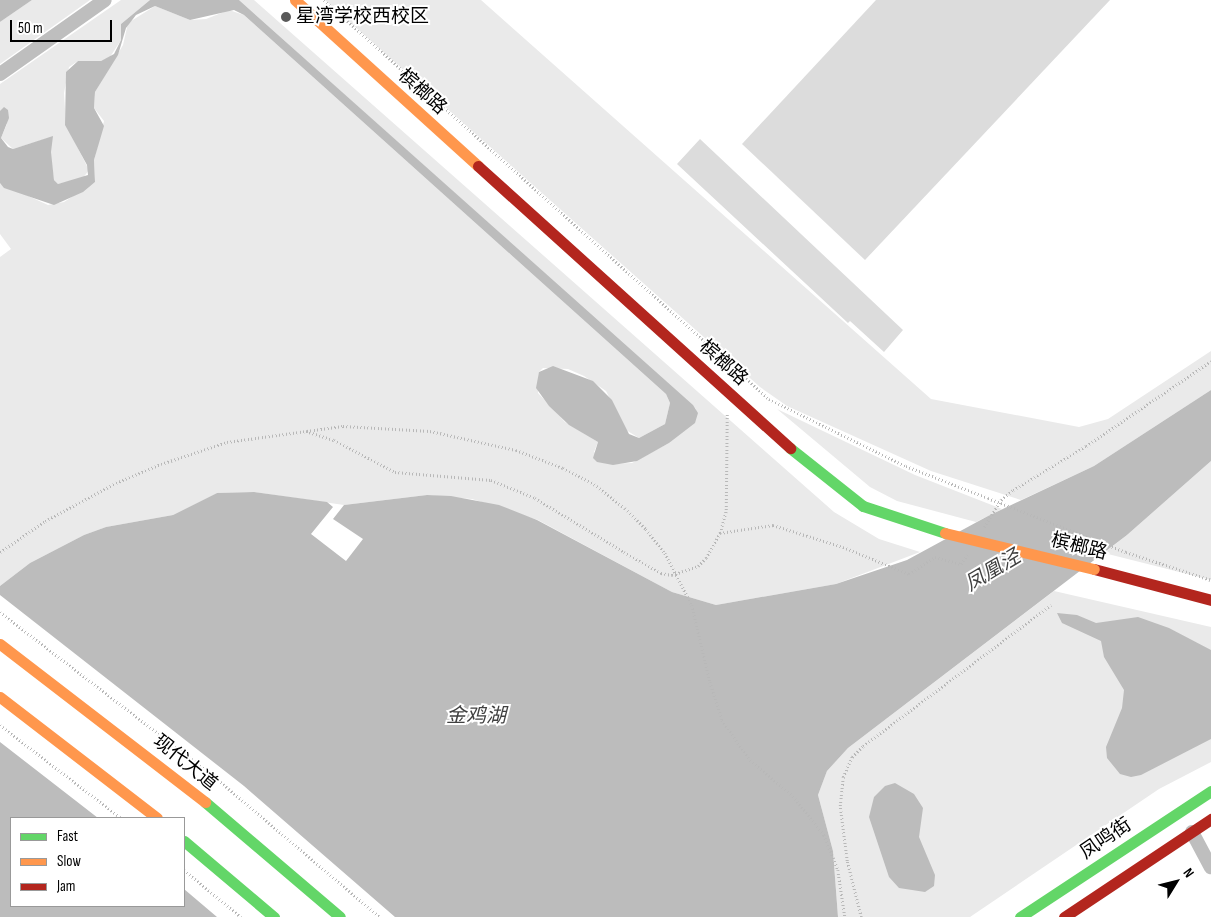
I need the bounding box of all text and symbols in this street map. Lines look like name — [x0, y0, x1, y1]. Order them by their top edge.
place label: 星湾学校西校区 — [296, 6, 429, 28]
scale bar — [12, 10, 115, 42]
marker: 星湾学校西校区 — [280, 11, 292, 23]
text: 50 m — [18, 19, 43, 38]
street label: 槟榔路 — [393, 64, 451, 120]
street label: 槟榔路 — [694, 335, 752, 391]
street label: 槟榔路 — [1049, 529, 1109, 565]
water label: 凤凰泾 — [961, 545, 1025, 597]
water label: 金鸡湖 — [446, 704, 506, 728]
street label: 现代大道 — [148, 730, 222, 796]
street label: 凤鸣街 — [1076, 814, 1136, 864]
legend — [10, 817, 185, 907]
text: Fast — [57, 827, 78, 846]
text: Slow — [57, 852, 81, 871]
north arrow — [1151, 857, 1201, 907]
text: N — [1179, 865, 1198, 881]
text: Jam — [57, 877, 75, 896]

